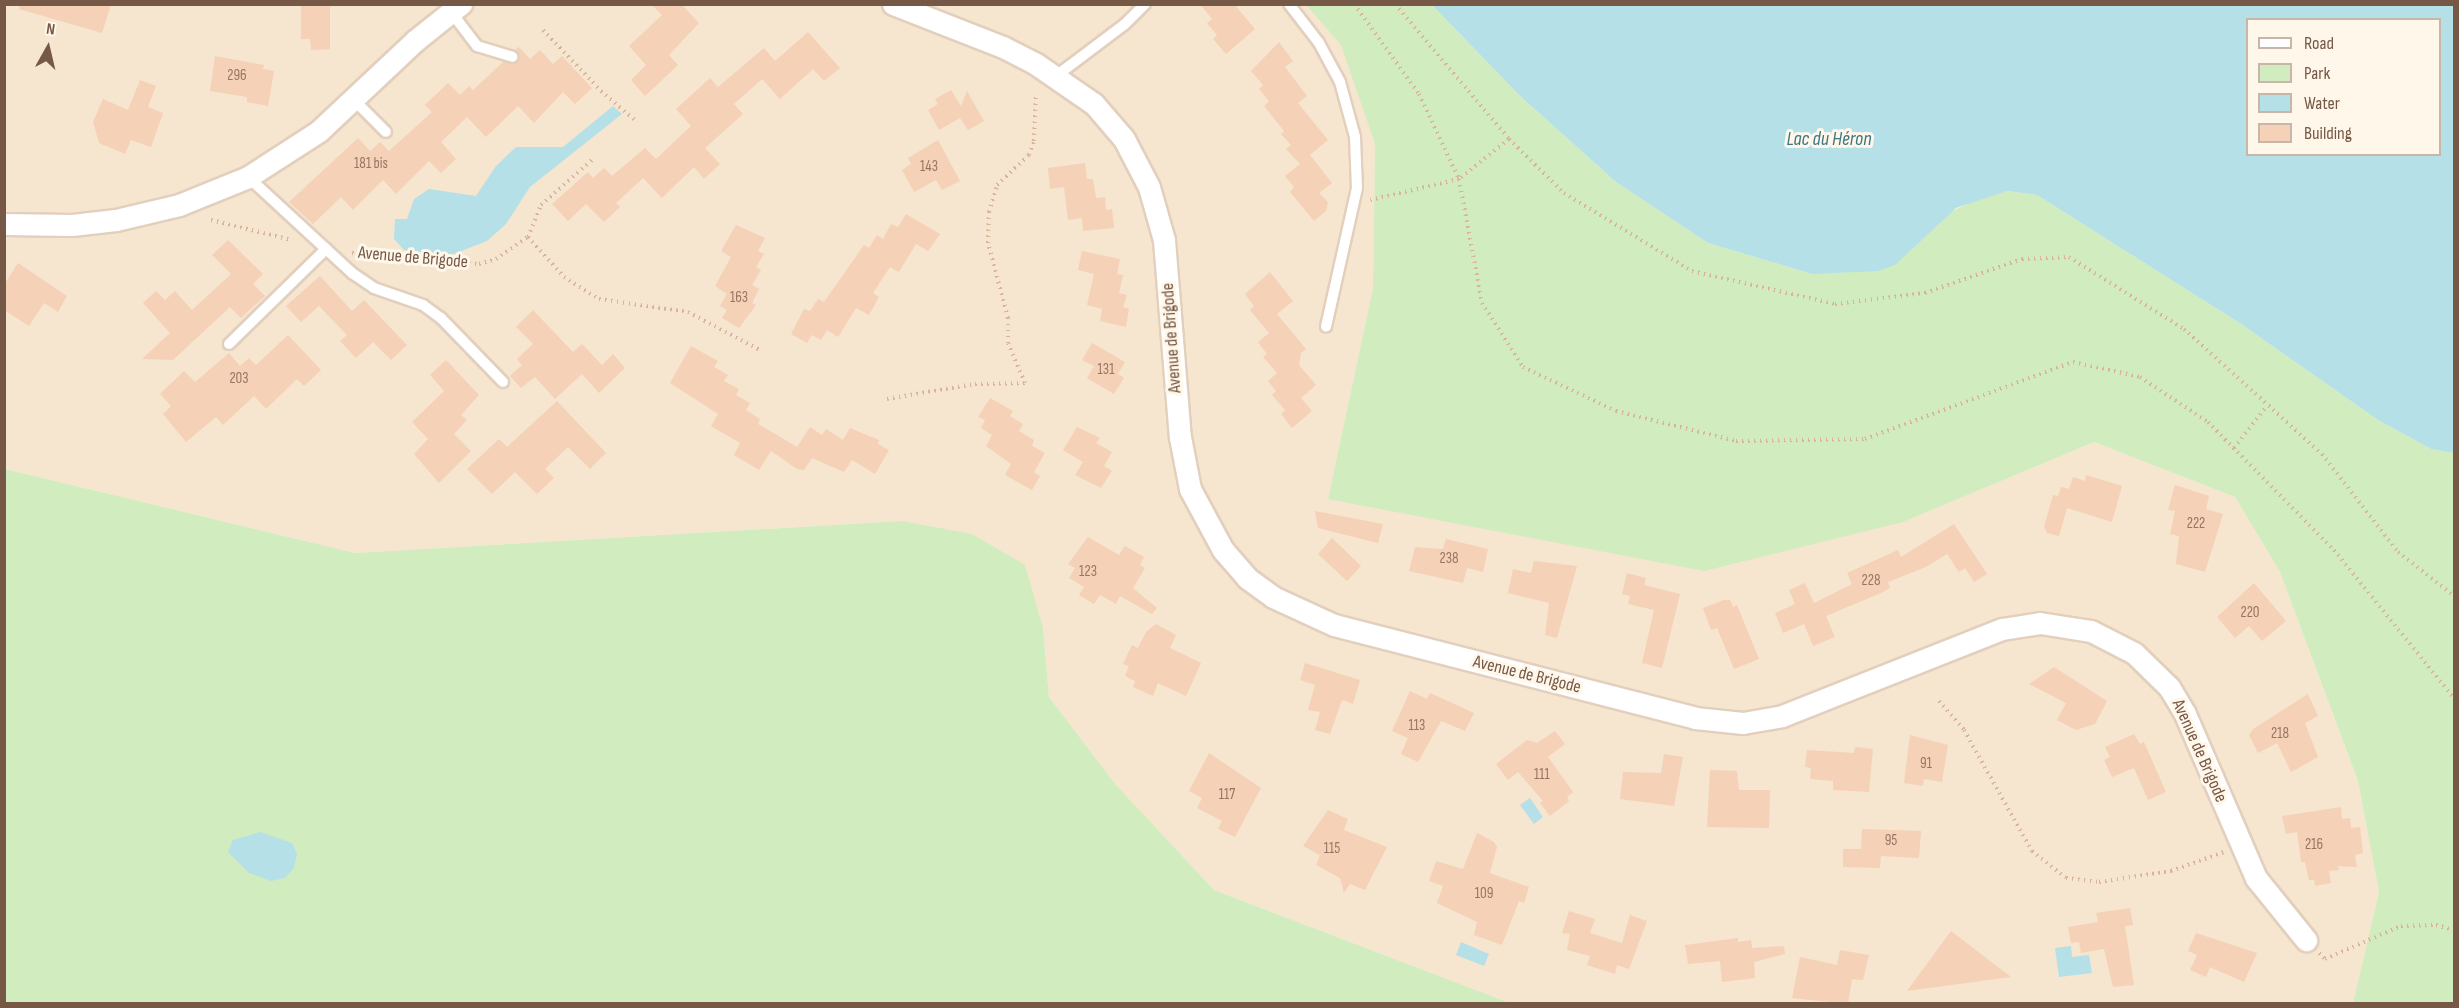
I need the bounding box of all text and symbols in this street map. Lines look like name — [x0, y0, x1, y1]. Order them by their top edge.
north arrow — [18, 18, 78, 78]
legend — [2246, 18, 2441, 156]
text: N — [45, 20, 56, 40]
text: Road — [2304, 33, 2334, 54]
text: Park — [2304, 63, 2330, 84]
house number: 296 — [227, 67, 247, 85]
text: Water — [2304, 93, 2340, 114]
text: Building — [2304, 123, 2352, 144]
water label: Lac du Héron — [1786, 127, 1872, 151]
house number: 181 bis — [354, 155, 388, 173]
house number: 143 — [920, 158, 938, 176]
street label: Avenue de Brigode — [357, 242, 469, 274]
street label: Avenue de Brigode — [1157, 282, 1187, 394]
house number: 163 — [730, 289, 748, 307]
house number: 131 — [1098, 361, 1114, 379]
house number: 203 — [229, 370, 249, 388]
house number: 222 — [2187, 515, 2205, 533]
house number: 238 — [1439, 550, 1459, 568]
house number: 123 — [1079, 563, 1097, 581]
house number: 228 — [1862, 572, 1880, 590]
house number: 220 — [2240, 604, 2260, 622]
street label: Avenue de Brigode — [1471, 651, 1583, 699]
street label: Avenue de Brigode — [2167, 696, 2231, 806]
house number: 113 — [1409, 717, 1425, 735]
house number: 218 — [2271, 725, 2289, 743]
house number: 91 — [1920, 755, 1932, 773]
house number: 111 — [1534, 766, 1550, 784]
house number: 117 — [1219, 786, 1235, 804]
house number: 95 — [1885, 832, 1897, 850]
house number: 216 — [2305, 836, 2323, 854]
house number: 115 — [1324, 840, 1340, 858]
house number: 109 — [1475, 885, 1493, 903]

